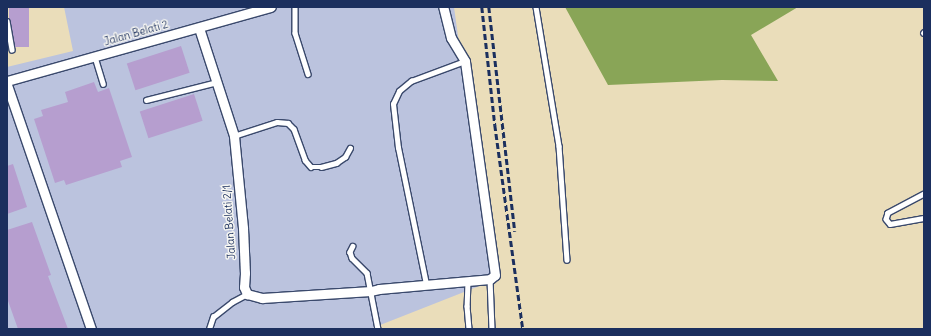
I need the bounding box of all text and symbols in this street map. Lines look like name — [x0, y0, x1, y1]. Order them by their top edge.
street label: Jalan Belati 2 — [102, 18, 170, 48]
street label: Jalan Belati 2/1 — [220, 184, 238, 260]

